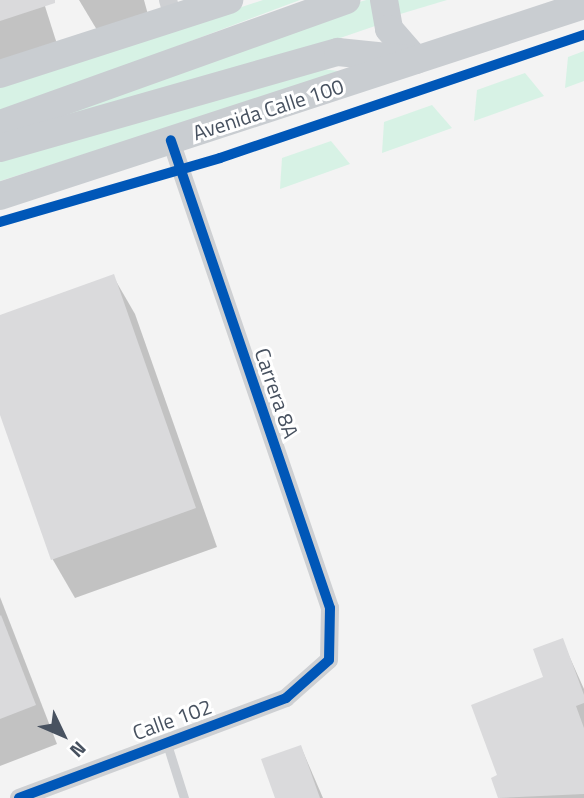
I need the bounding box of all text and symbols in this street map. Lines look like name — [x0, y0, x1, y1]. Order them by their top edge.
street label: Avenida Calle 100 — [189, 73, 347, 145]
street label: Carrera 8A — [250, 345, 304, 441]
street label: Calle 102 — [129, 693, 215, 745]
north arrow — [28, 700, 98, 770]
text: N — [63, 735, 93, 765]

